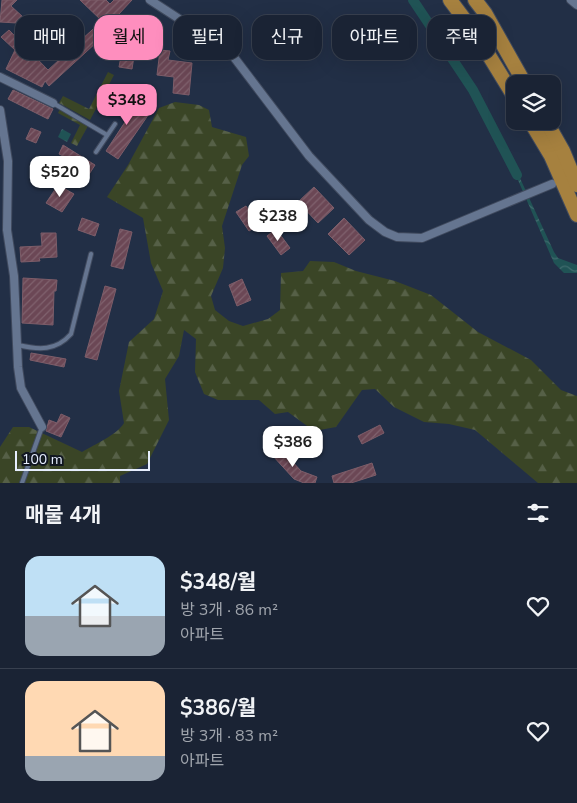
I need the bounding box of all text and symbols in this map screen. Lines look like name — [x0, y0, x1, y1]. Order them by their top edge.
chip: 매매 — [15, 15, 84, 60]
chip: 월세 — [94, 15, 163, 60]
chip: 필터 — [173, 15, 242, 60]
chip: 신규 — [252, 15, 322, 60]
chip: 아파트 — [332, 15, 417, 60]
chip: 주택 — [427, 15, 496, 60]
map controls — [506, 75, 561, 130]
button: layers — [506, 75, 561, 130]
pin: $348 — [97, 84, 157, 126]
text: $348 — [108, 89, 146, 111]
pin: $520 — [30, 156, 90, 198]
text: $520 — [41, 161, 79, 183]
pin: $238 — [248, 200, 308, 242]
text: $238 — [259, 205, 297, 227]
pin: $386 — [263, 426, 323, 468]
text: $386 — [274, 431, 312, 453]
scale bar — [15, 448, 150, 471]
text: 100 m — [22, 450, 63, 469]
icon: filters — [524, 499, 552, 527]
text: 매물 4개 — [25, 501, 101, 529]
text: $348/월 — [180, 568, 256, 596]
icon: home — [65, 576, 125, 636]
icon: heart — [524, 592, 552, 620]
text: 방 3개 · 86 m² — [180, 599, 278, 621]
text: 아파트 — [180, 624, 224, 646]
text: $386/월 — [180, 694, 256, 722]
icon: home — [65, 701, 125, 761]
icon: heart — [524, 717, 552, 745]
text: 방 3개 · 83 m² — [180, 725, 278, 747]
text: 아파트 — [180, 750, 224, 772]

